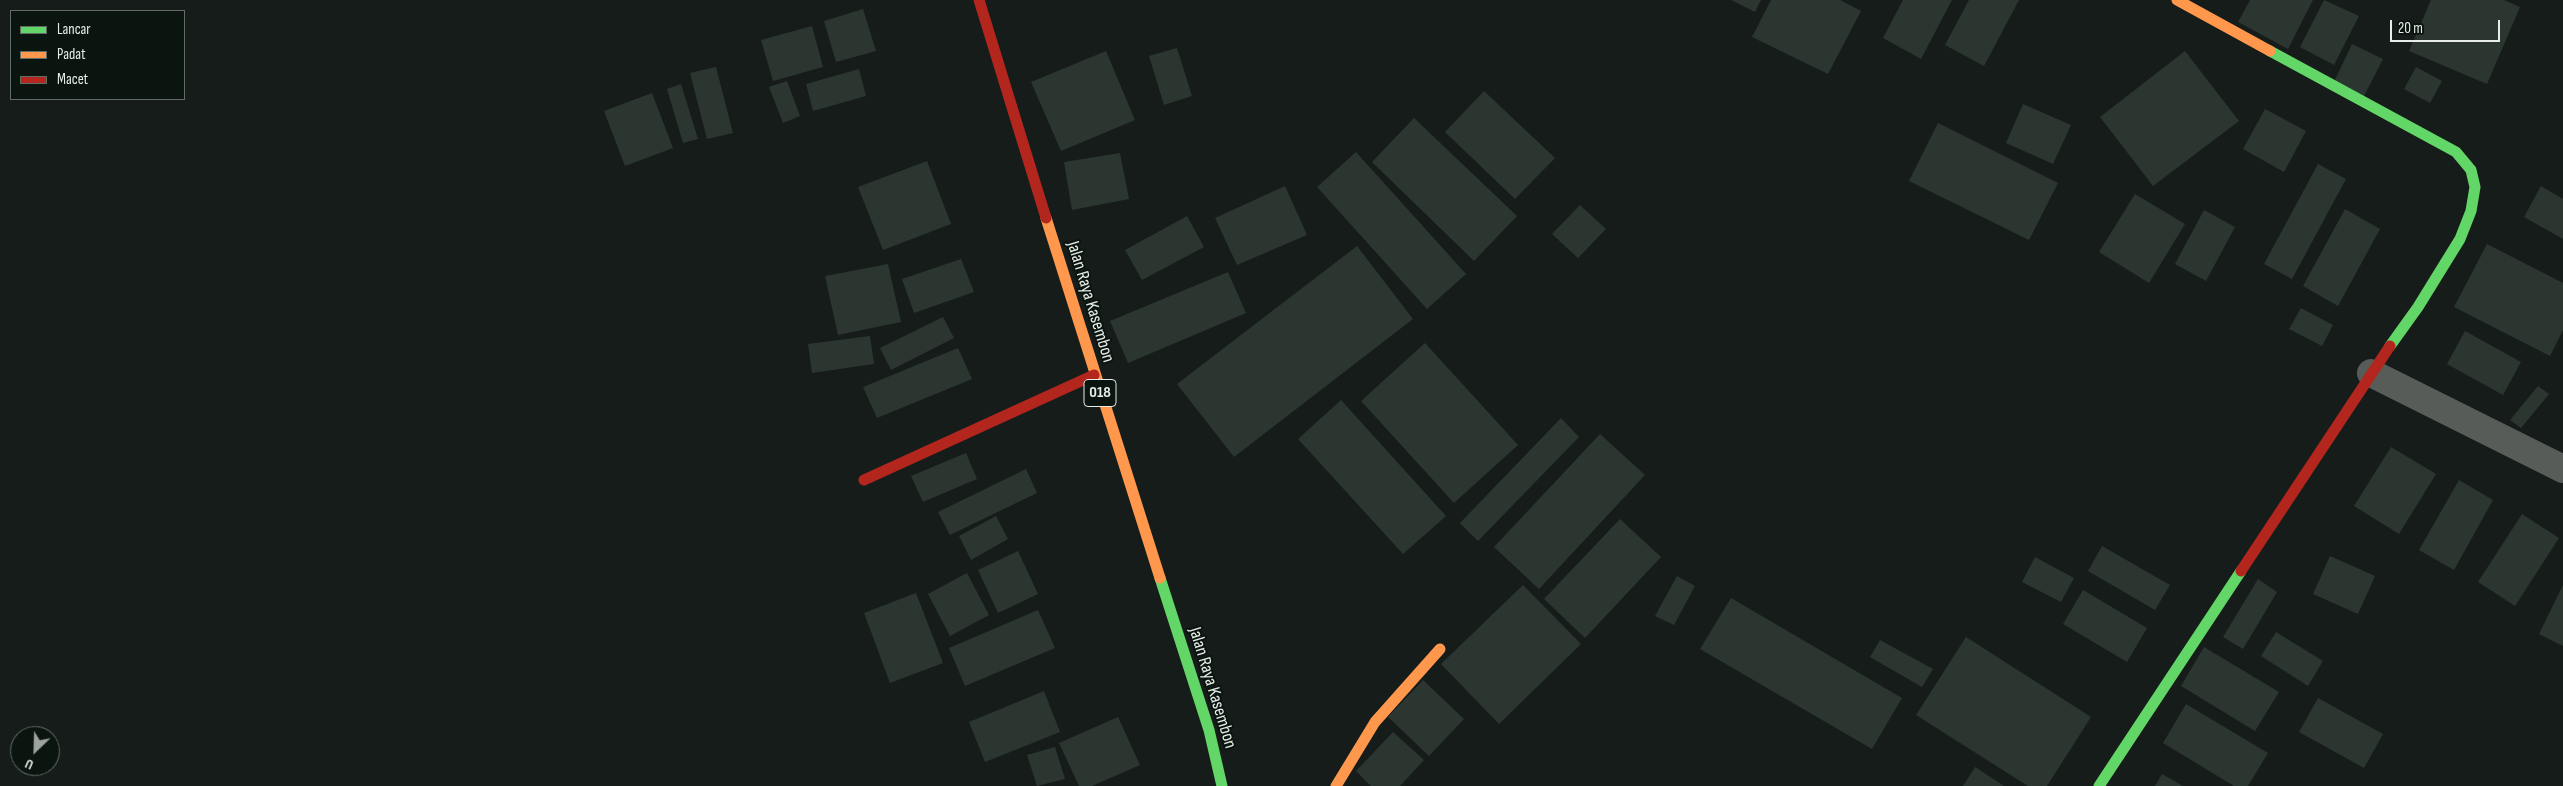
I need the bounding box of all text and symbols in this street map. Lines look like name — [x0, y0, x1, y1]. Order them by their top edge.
legend — [10, 10, 185, 100]
scale bar — [2393, 10, 2503, 42]
text: 20 m — [2398, 19, 2423, 38]
text: Lancar — [57, 20, 91, 39]
text: Padat — [57, 45, 86, 64]
text: Macet — [57, 70, 88, 89]
street label: Jalan Raya Kasembon — [1061, 239, 1119, 365]
road number: 018 — [1084, 379, 1116, 406]
street label: Jalan Raya Kasembon — [1183, 625, 1241, 751]
north arrow — [10, 726, 60, 776]
text: U — [22, 755, 36, 773]

